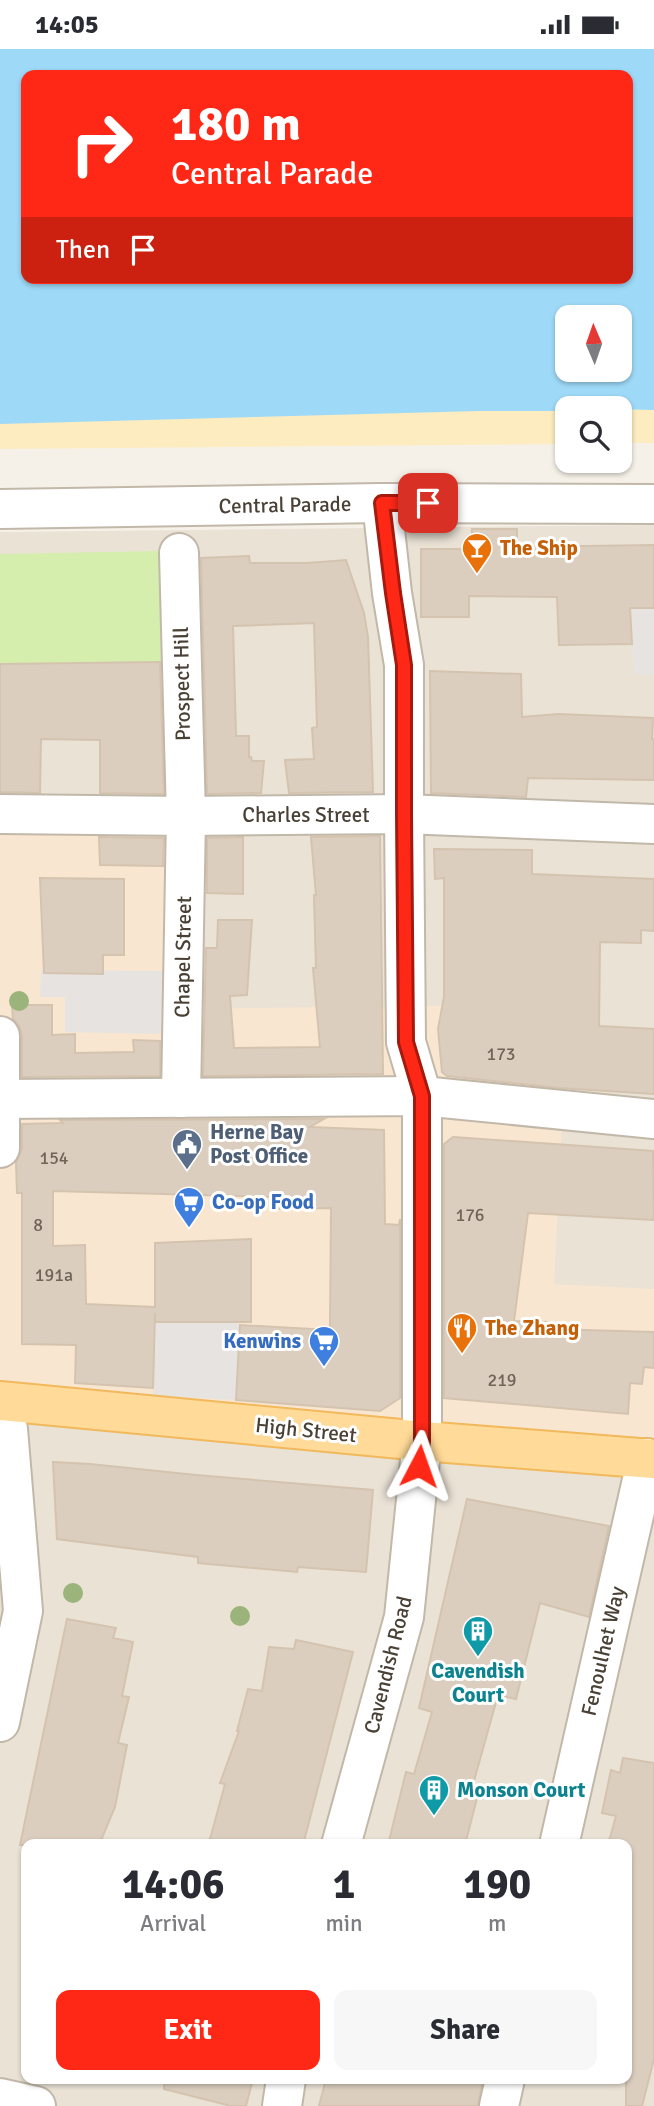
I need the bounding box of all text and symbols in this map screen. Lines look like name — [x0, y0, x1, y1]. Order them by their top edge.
text: 14:05 — [35, 9, 99, 41]
text: 180 m — [171, 94, 301, 154]
icon: right — [56, 98, 147, 189]
text: Central Parade — [171, 154, 373, 193]
icon: arrive — [124, 231, 162, 269]
text: Then — [56, 234, 110, 266]
north arrow — [555, 305, 632, 381]
map controls — [555, 305, 632, 473]
button: search — [555, 396, 632, 473]
pin — [398, 473, 458, 533]
icon: arrive — [409, 484, 447, 522]
street label: Central Parade — [218, 491, 352, 519]
bar icon: The Ship — [460, 531, 494, 575]
place label: The Ship — [500, 535, 578, 561]
street label: Prospect Hill — [168, 627, 196, 741]
street label: Charles Street — [242, 802, 370, 828]
street label: Chapel Street — [169, 896, 197, 1018]
house number: 173 — [486, 1043, 516, 1065]
place label: Herne Bay Post Office — [210, 1119, 308, 1169]
public building icon: Herne Bay Post Office — [170, 1127, 204, 1171]
house number: 154 — [39, 1147, 69, 1169]
supermarket icon: Co-op Food — [172, 1185, 206, 1229]
place label: Co-op Food — [212, 1189, 314, 1215]
house number: 176 — [455, 1204, 485, 1226]
house number: 8 — [33, 1214, 43, 1236]
house number: 191a — [35, 1264, 73, 1286]
restaurant icon: The Zhang — [445, 1311, 479, 1355]
place label: The Zhang — [485, 1315, 579, 1341]
supermarket icon: Kenwins — [307, 1324, 341, 1368]
place label: Kenwins — [223, 1328, 301, 1354]
house number: 219 — [487, 1369, 517, 1391]
street label: High Street — [254, 1412, 358, 1448]
position arrow — [382, 1429, 456, 1503]
street label: Fenoulhet Way — [575, 1584, 631, 1718]
street label: Cavendish Road — [358, 1593, 418, 1737]
building icon: Cavendish Court — [461, 1614, 495, 1658]
place label: Cavendish Court — [431, 1658, 525, 1708]
building icon: Monson Court — [417, 1773, 451, 1817]
place label: Monson Court — [457, 1777, 586, 1803]
text: 14:06 — [122, 1859, 225, 1910]
text: 1 — [333, 1859, 355, 1910]
text: 190 — [463, 1859, 531, 1910]
text: Arrival — [140, 1909, 206, 1938]
text: min — [325, 1909, 363, 1938]
text: m — [488, 1909, 506, 1938]
button: Exit — [56, 1990, 320, 2070]
button: Share — [334, 1990, 597, 2070]

